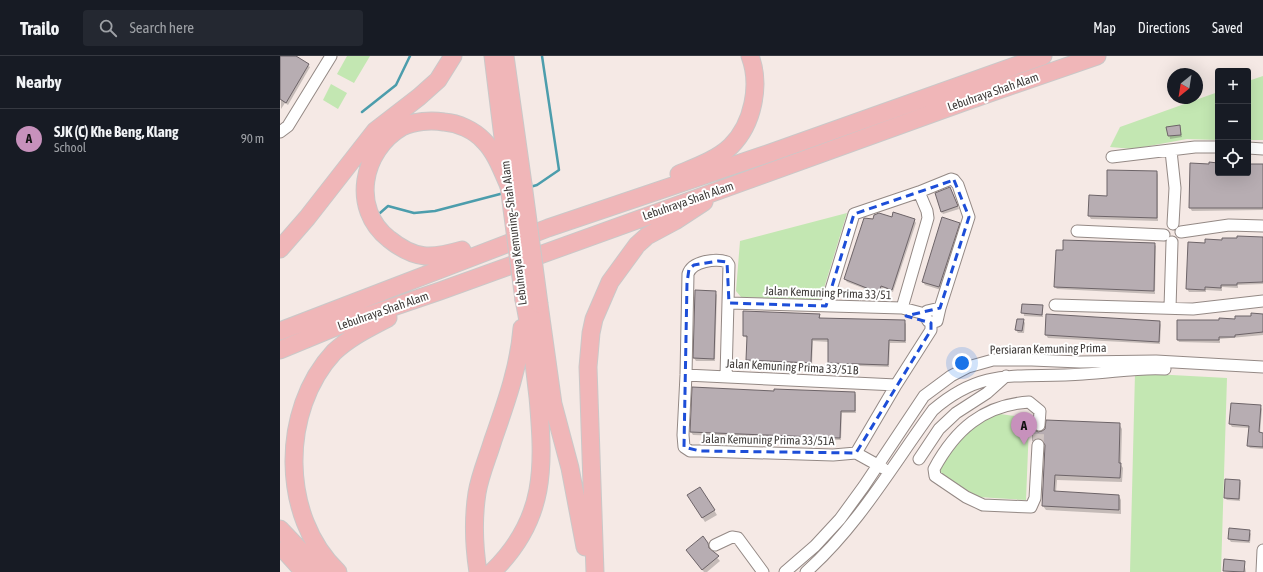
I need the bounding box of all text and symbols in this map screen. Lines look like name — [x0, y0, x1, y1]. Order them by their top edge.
search box — [83, 10, 363, 46]
text: Trailo — [20, 17, 59, 39]
icon: search — [97, 17, 119, 39]
text: Search here — [129, 19, 194, 36]
text: Map — [1093, 20, 1116, 36]
text: Directions — [1138, 20, 1190, 36]
text: Saved — [1212, 20, 1243, 36]
north arrow — [1167, 68, 1203, 104]
map controls — [1215, 68, 1251, 176]
button: + — [1215, 68, 1251, 104]
street label: Lebuhraya Shah Alam — [946, 70, 1040, 114]
text: Nearby — [16, 72, 62, 92]
button: − — [1215, 104, 1251, 140]
text: SJK (C) Khe Beng, Klang — [54, 123, 178, 140]
text: A — [26, 131, 32, 146]
text: 90 m — [241, 131, 264, 146]
text: School — [54, 140, 86, 155]
button: locate — [1215, 140, 1251, 176]
street label: Lebuhraya Kemuning–Shah Alam — [498, 160, 530, 306]
street label: Lebuhraya Shah Alam — [641, 179, 735, 223]
street label: Jalan Kemuning Prima 33/51 — [764, 284, 892, 302]
street label: Lebuhraya Shah Alam — [336, 289, 430, 333]
street label: Persiaran Kemuning Prima — [989, 341, 1107, 357]
your location — [952, 353, 972, 373]
street label: Jalan Kemuning Prima 33/51B — [725, 357, 859, 377]
pin: A — [1011, 412, 1037, 445]
street label: Jalan Kemuning Prima 33/51A — [701, 432, 835, 448]

